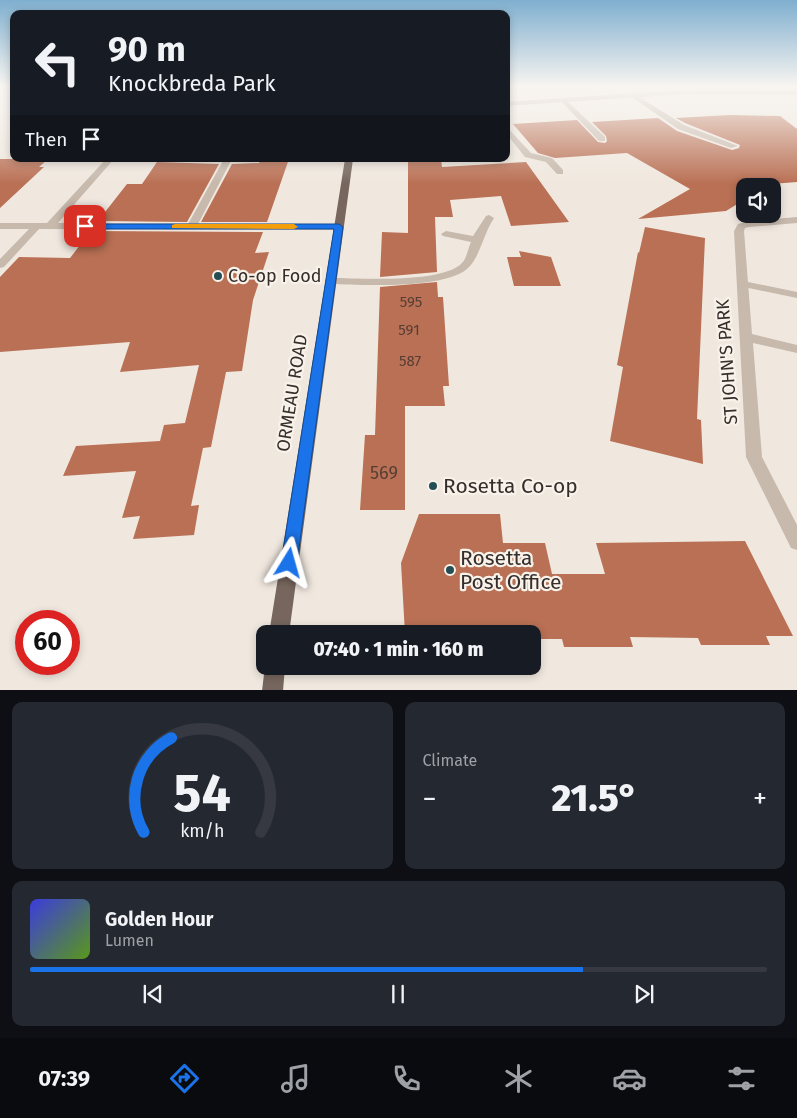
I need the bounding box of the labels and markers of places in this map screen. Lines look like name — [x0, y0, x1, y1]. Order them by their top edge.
pin — [64, 205, 106, 247]
place label: Co-op Food — [228, 265, 321, 287]
marker: Co-op Food — [212, 270, 224, 282]
place label: Rosetta Co-op — [443, 473, 578, 499]
marker: Rosetta Co-op — [427, 480, 439, 492]
place label: Rosetta Post Office — [460, 545, 562, 595]
marker: Rosetta Post Office — [444, 564, 456, 576]

